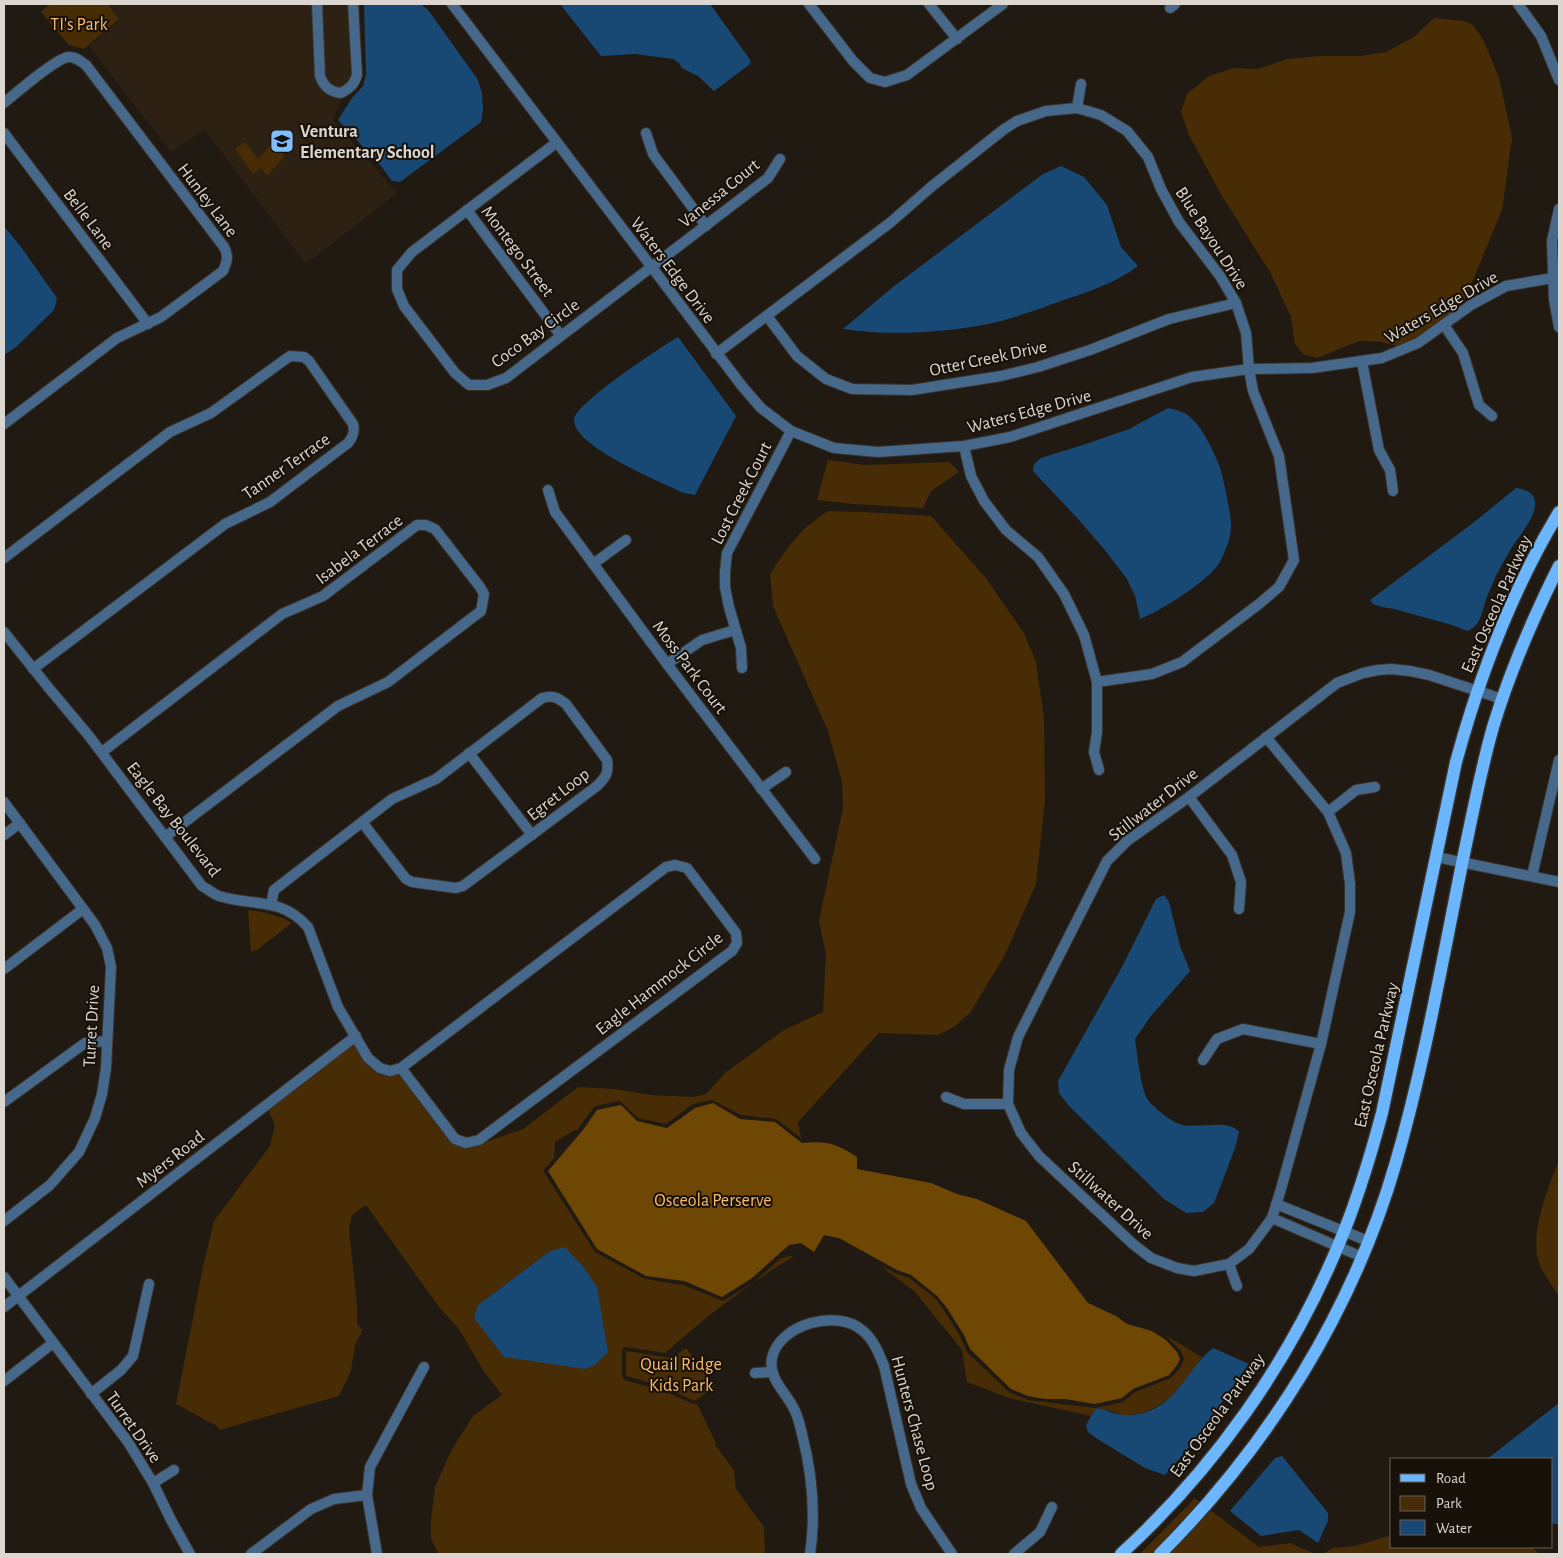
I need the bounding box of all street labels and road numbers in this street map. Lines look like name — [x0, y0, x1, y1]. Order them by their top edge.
street label: Vanessa Court — [676, 156, 764, 232]
street label: Hunley Lane — [174, 160, 241, 241]
street label: Blue Bayou Drive — [1171, 184, 1251, 293]
street label: Belle Lane — [60, 186, 117, 253]
street label: Montego Street — [477, 203, 557, 300]
street label: Waters Edge Drive — [627, 214, 718, 327]
street label: Waters Edge Drive — [1382, 268, 1501, 348]
street label: Coco Bay Circle — [488, 296, 583, 372]
street label: Otter Creek Drive — [928, 338, 1049, 380]
street label: Waters Edge Drive — [965, 387, 1093, 437]
street label: Tanner Terrace — [240, 430, 334, 503]
street label: Lost Creek Court — [708, 439, 776, 548]
street label: Isabela Terrace — [313, 511, 406, 588]
street label: East Osceola Parkway — [1458, 533, 1535, 676]
street label: Moss Park Court — [648, 618, 730, 718]
street label: Eagle Bay Boulevard — [123, 759, 224, 880]
street label: Egret Loop — [524, 765, 593, 825]
street label: Stillwater Drive — [1106, 765, 1202, 845]
street label: Eagle Hammock Circle — [593, 929, 727, 1039]
street label: East Osceola Parkway — [1351, 981, 1403, 1130]
street label: Turret Drive — [81, 984, 103, 1068]
street label: Myers Road — [133, 1128, 208, 1192]
street label: Stillwater Drive — [1064, 1158, 1156, 1243]
street label: East Osceola Parkway — [1167, 1350, 1269, 1481]
street label: Hunters Chase Loop — [887, 1354, 941, 1493]
street label: Turret Drive — [102, 1389, 164, 1467]

